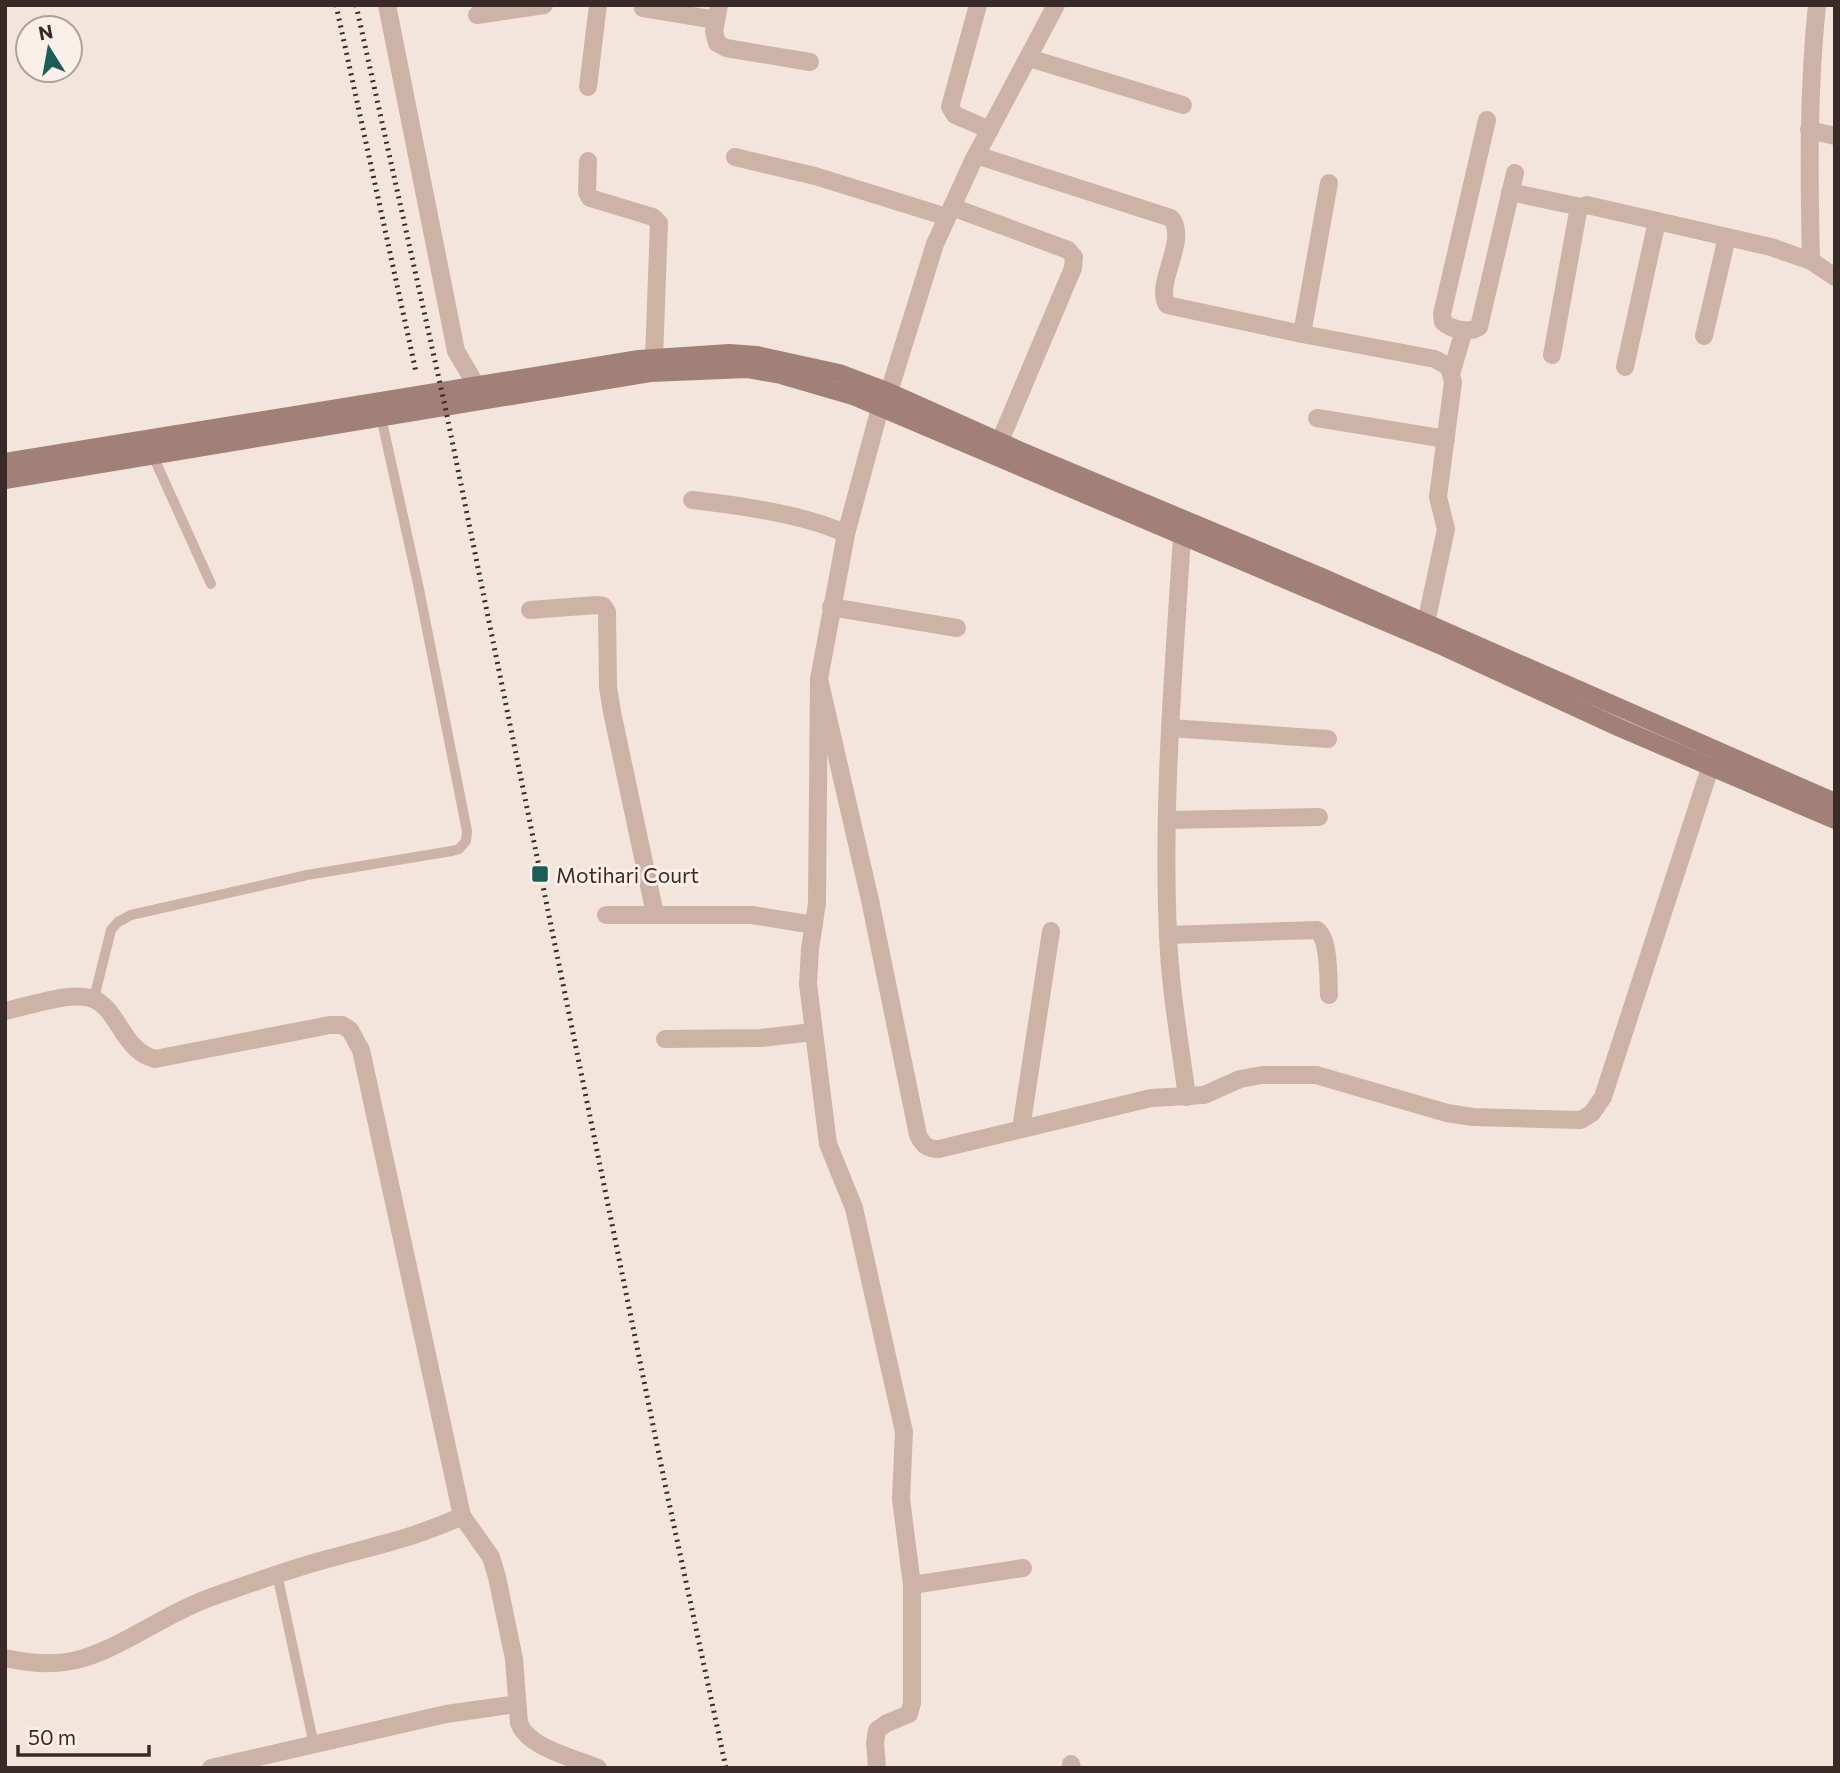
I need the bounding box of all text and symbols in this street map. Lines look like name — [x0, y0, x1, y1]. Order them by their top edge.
north arrow — [14, 14, 84, 84]
text: N — [36, 19, 55, 44]
place label: Motihari Court — [556, 862, 699, 887]
marker: Motihari Court — [530, 864, 550, 884]
scale bar — [18, 1714, 149, 1758]
text: 50 m — [28, 1724, 76, 1749]

